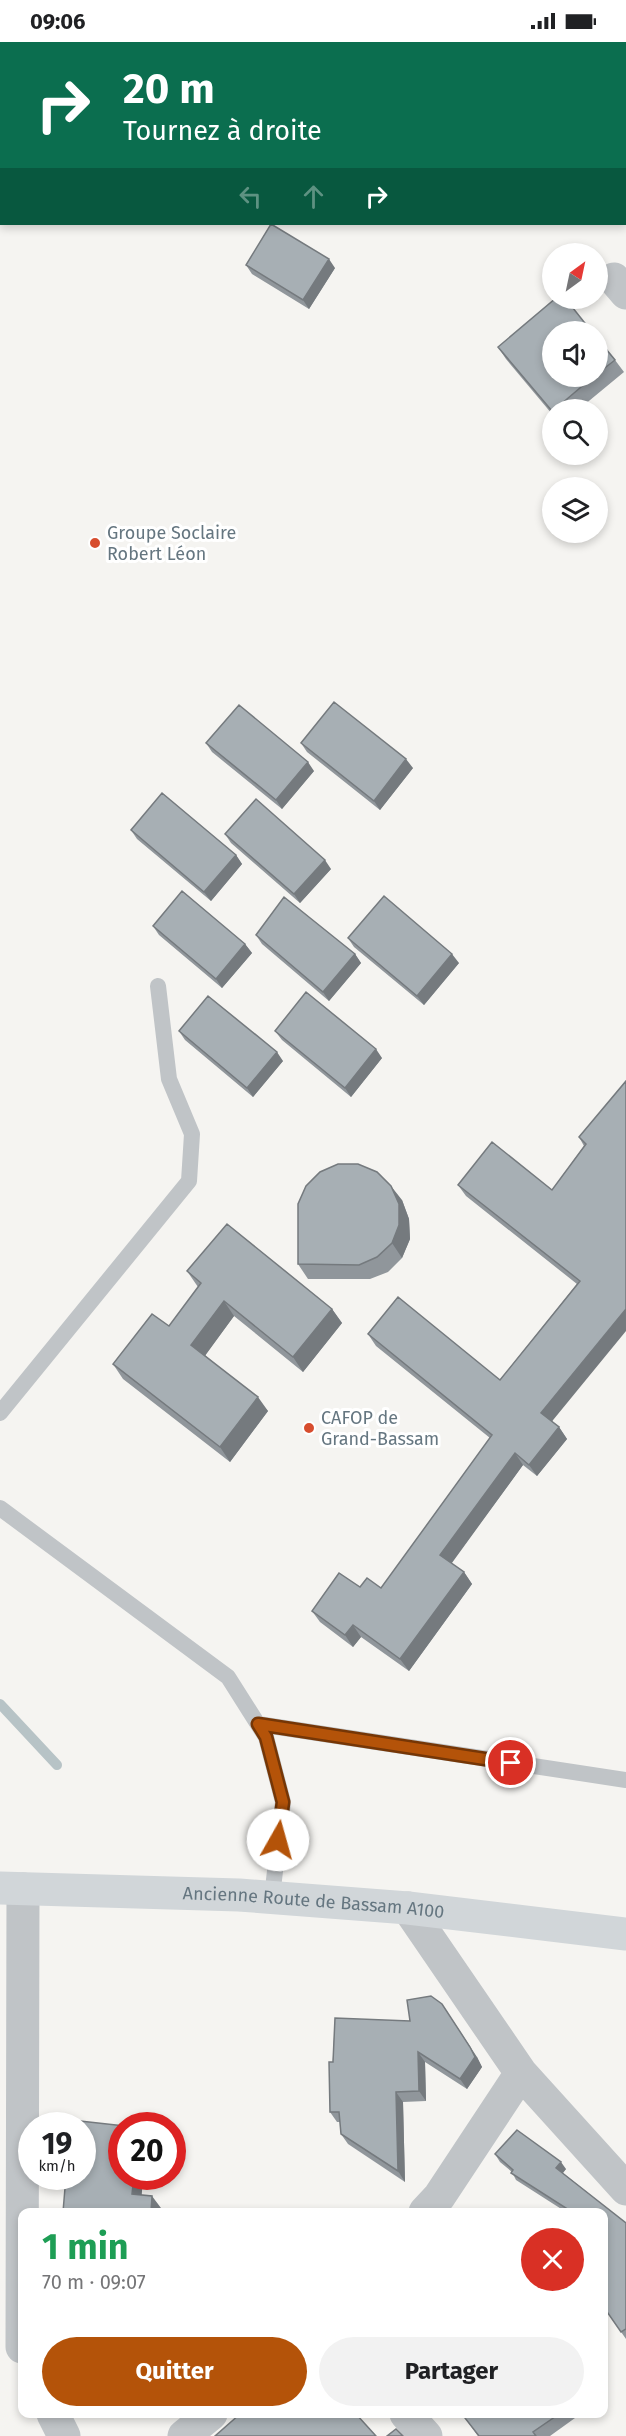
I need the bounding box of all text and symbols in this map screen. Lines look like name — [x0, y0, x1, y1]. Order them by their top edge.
text: 09:06 — [30, 8, 86, 35]
text: 20 m — [123, 64, 215, 114]
icon: right — [24, 66, 102, 144]
text: Tournez à droite — [123, 115, 322, 147]
icon: left — [234, 180, 267, 213]
icon: ahead — [297, 180, 330, 213]
icon: right — [360, 180, 393, 213]
north arrow — [542, 243, 608, 309]
map controls — [542, 243, 608, 543]
button: sound — [542, 321, 608, 387]
button: search — [542, 399, 608, 465]
button: layers — [542, 477, 608, 543]
place label: Groupe Soclaire Robert Léon — [107, 522, 236, 565]
marker: Groupe Soclaire Robert Léon — [88, 536, 102, 550]
place label: CAFOP de Grand-Bassam — [321, 1407, 439, 1450]
marker: CAFOP de Grand-Bassam — [302, 1421, 316, 1435]
pin — [485, 1737, 536, 1788]
icon: arrive — [494, 1746, 527, 1779]
position arrow — [246, 1808, 310, 1872]
street label: Ancienne Route de Bassam A100 — [182, 1882, 446, 1923]
speed limit sign: 20 — [108, 2112, 186, 2190]
text: 19 — [42, 2126, 72, 2162]
text: km/h — [38, 2157, 76, 2175]
text: 1 min — [42, 2225, 129, 2269]
button: close — [521, 2228, 584, 2291]
text: 70 m · 09:07 — [42, 2270, 146, 2294]
button: Quitter — [42, 2337, 307, 2406]
button: Partager — [319, 2337, 584, 2406]

